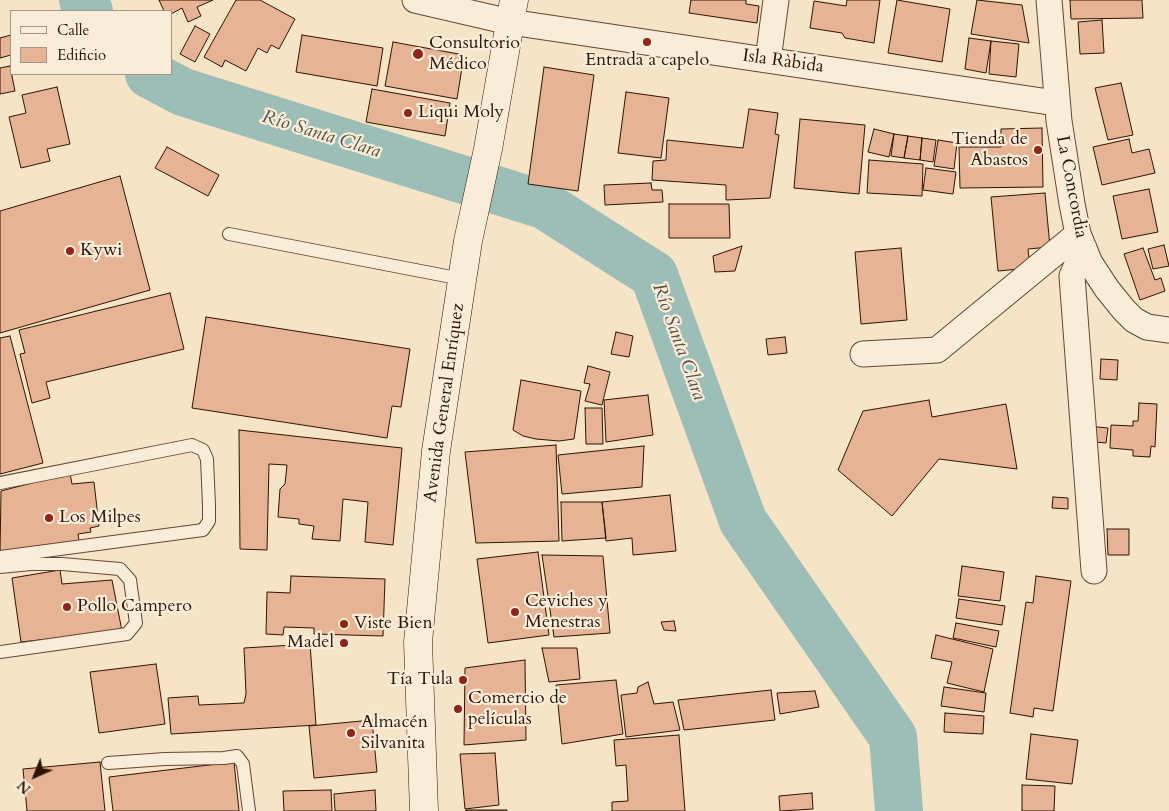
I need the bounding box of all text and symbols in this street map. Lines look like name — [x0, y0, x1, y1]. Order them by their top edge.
legend — [10, 10, 172, 75]
text: Calle — [57, 20, 89, 40]
place label: Consultorio Médico — [429, 33, 520, 76]
marker: Entrada a capelo — [641, 36, 653, 48]
text: Edificio — [57, 45, 106, 65]
street label: Isla Ràbida — [741, 46, 825, 78]
marker: Consultorio Médico — [411, 47, 425, 61]
place label: Entrada a capelo — [585, 50, 709, 72]
place label: Liqui Moly — [418, 102, 504, 124]
water label: Río Santa Clara — [259, 106, 383, 164]
marker: Liqui Moly — [402, 107, 414, 119]
place label: Tienda de Abastos — [951, 129, 1028, 172]
street label: La Concordia — [1050, 134, 1092, 240]
marker: Tienda de Abastos — [1032, 144, 1044, 156]
place label: Kywi — [80, 240, 122, 262]
marker: Kywi — [64, 245, 76, 257]
water label: Río Santa Clara — [646, 280, 710, 404]
street label: Avenida General Enríquez — [420, 302, 470, 504]
place label: Los Milpes — [59, 507, 141, 529]
marker: Los Milpes — [43, 512, 55, 524]
place label: Ceviches y Menestras — [525, 591, 608, 634]
place label: Pollo Campero — [77, 596, 192, 618]
marker: Pollo Campero — [61, 601, 73, 613]
marker: Ceviches y Menestras — [509, 606, 521, 618]
place label: Viste Bien — [354, 613, 433, 635]
marker: Viste Bien — [338, 618, 350, 630]
place label: Madel — [287, 632, 334, 654]
marker: Madel — [338, 637, 350, 649]
place label: Tía Tula — [387, 669, 453, 691]
marker: Tía Tula — [457, 674, 469, 686]
place label: Comercio de películas — [468, 688, 567, 731]
marker: Comercio de películas — [452, 703, 464, 715]
place label: Almacén Silvanita — [361, 712, 428, 754]
marker: Almacén Silvanita — [345, 727, 357, 739]
north arrow — [10, 751, 60, 801]
text: N — [13, 776, 35, 798]

